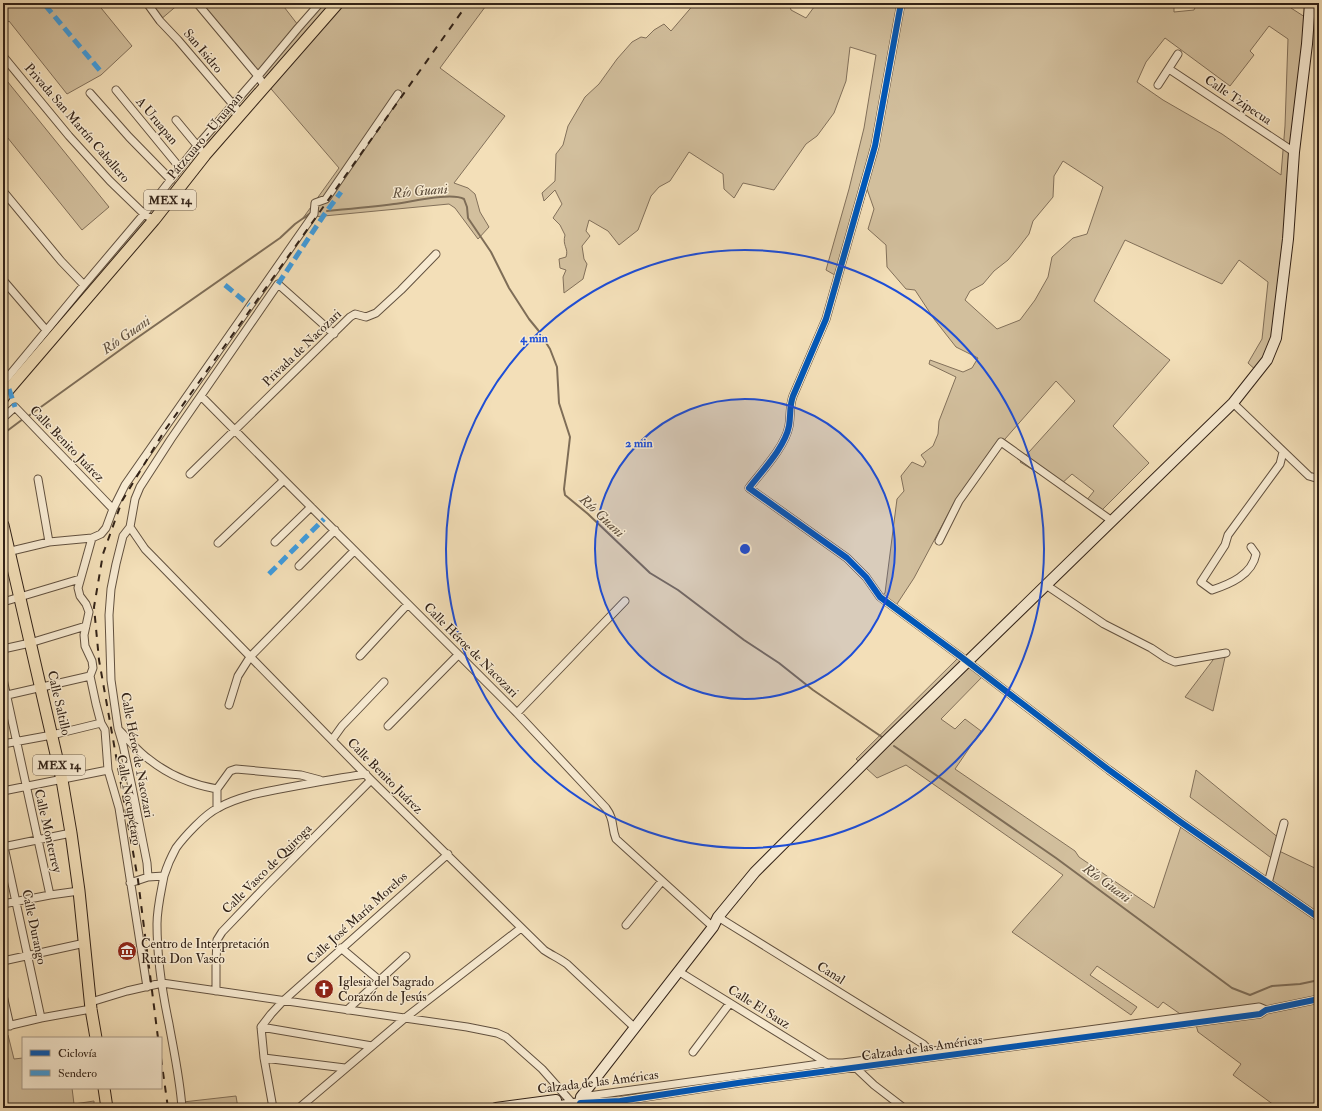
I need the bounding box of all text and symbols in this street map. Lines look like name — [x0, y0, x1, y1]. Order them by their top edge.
street label: San Isidro — [180, 26, 226, 76]
street label: Privada San Martín Caballero — [21, 60, 133, 186]
street label: Calle Tzipecua — [1201, 72, 1275, 130]
street label: Pátzcuaro - Uruapan — [164, 89, 247, 183]
street label: A Uruapan — [131, 93, 182, 149]
water label: Río Guani — [391, 180, 449, 202]
road number: MEX 14 — [144, 190, 196, 210]
street label: Privada de Nacozari — [259, 306, 345, 390]
water label: Río Guani — [98, 312, 154, 358]
text: 4 min — [519, 331, 549, 346]
street label: Calle Benito Juárez — [26, 402, 108, 486]
text: 2 min — [625, 436, 653, 451]
water label: Río Guani — [575, 490, 628, 541]
centre of rings — [738, 542, 752, 556]
street label: Calle Héroe de Nacozari — [420, 599, 522, 701]
street label: Calle Saltillo — [44, 669, 74, 737]
street label: Calle Héroe de Nacozari — [117, 691, 157, 820]
street label: Calle Benito Juárez — [344, 735, 427, 818]
street label: Calle Nocupétaro — [112, 753, 145, 847]
road number: MEX 14 — [33, 755, 85, 775]
street label: Calle Monterrey — [30, 788, 65, 875]
street label: Calle Vasco de Quiroga — [219, 820, 316, 917]
water label: Río Guani — [1079, 859, 1135, 906]
street label: Calle José María Morelos — [303, 868, 411, 968]
street label: Calle Durango — [18, 888, 50, 966]
place label: Centro de Interpretación Ruta Don Vasco — [141, 936, 270, 967]
museum icon: Centro de Interpretación Ruta Don Vasco — [116, 940, 138, 962]
street label: Canal — [814, 958, 849, 988]
place label: Iglesia del Sagrado Corazón de Jesús — [338, 974, 434, 1005]
church icon: Iglesia del Sagrado Corazón de Jesús — [313, 978, 335, 1000]
street label: Calle El Sauz — [725, 982, 794, 1033]
street label: Calzada de las Américas — [861, 1032, 984, 1064]
legend — [22, 1037, 162, 1089]
text: Ciclovía — [58, 1046, 98, 1061]
text: Sendero — [58, 1066, 97, 1081]
street label: Calzada de las Américas — [537, 1067, 660, 1097]

